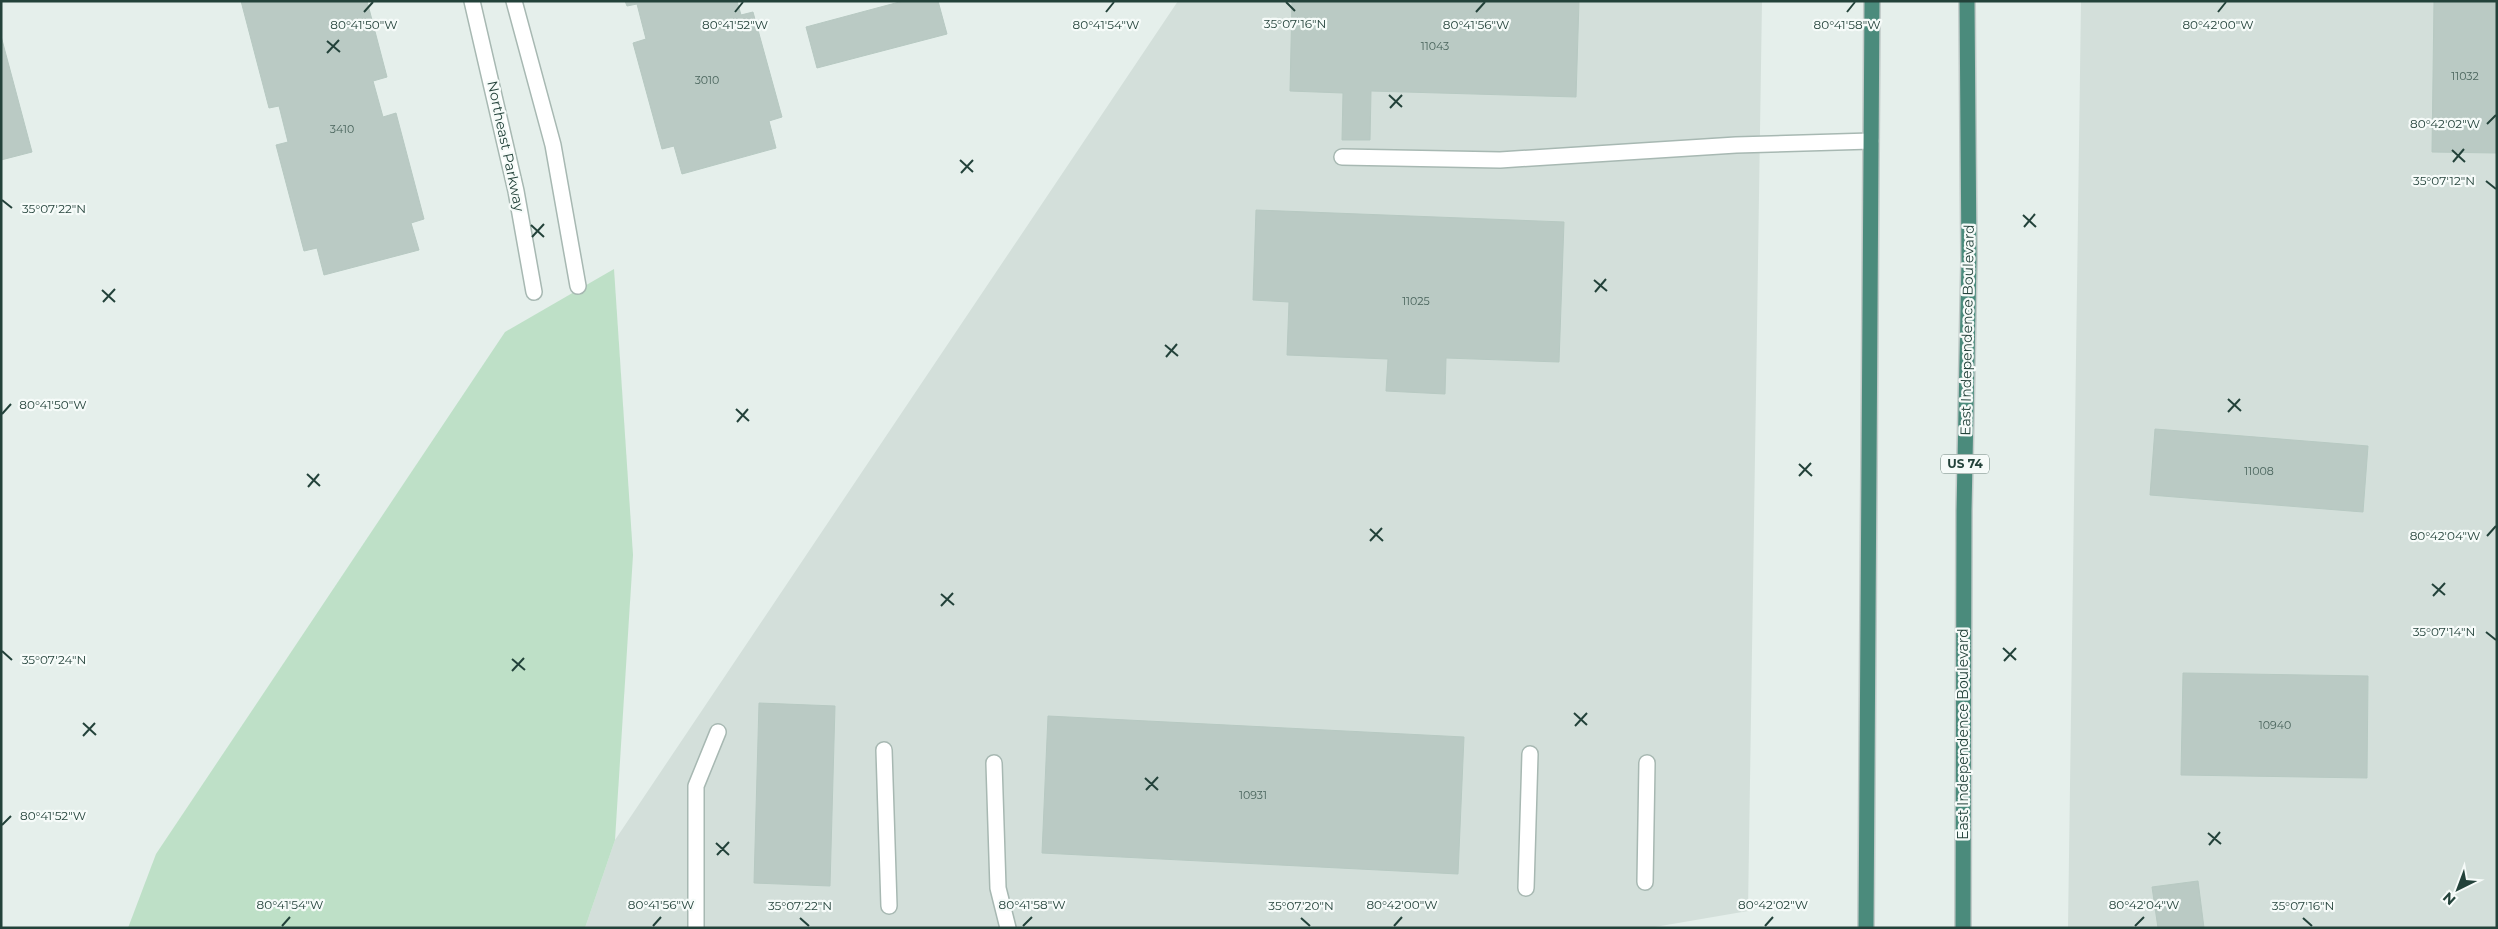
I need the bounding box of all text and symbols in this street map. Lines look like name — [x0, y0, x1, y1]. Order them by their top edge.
text: 35°07'16"N — [1264, 16, 1326, 31]
text: 80°41'50"W — [330, 17, 398, 32]
text: 80°41'52"W — [702, 17, 768, 32]
text: 80°41'54"W — [1073, 17, 1139, 32]
text: 80°41'56"W — [1443, 17, 1509, 32]
text: 80°41'58"W — [1814, 17, 1880, 32]
text: 80°42'00"W — [2182, 17, 2254, 32]
house number: 11043 — [1421, 39, 1449, 53]
house number: 11032 — [2451, 69, 2479, 83]
house number: 3010 — [695, 73, 719, 87]
street label: Northeast Parkway — [483, 79, 529, 213]
text: 80°42'02"W — [2410, 116, 2480, 131]
house number: 3410 — [330, 122, 354, 136]
text: 35°07'12"N — [2413, 173, 2475, 188]
text: 35°07'22"N — [22, 201, 86, 216]
street label: East Independence Boulevard — [1956, 224, 1978, 436]
house number: 11025 — [1402, 294, 1430, 308]
text: 80°41'50"W — [19, 397, 87, 412]
road number: US 74 — [1941, 454, 1989, 474]
house number: 11008 — [2244, 464, 2274, 478]
text: 80°42'04"W — [2410, 528, 2480, 543]
text: 35°07'14"N — [2413, 624, 2475, 639]
street label: East Independence Boulevard — [1954, 628, 1972, 840]
text: 35°07'24"N — [22, 652, 86, 667]
house number: 10940 — [2259, 718, 2291, 732]
house number: 10931 — [1239, 788, 1267, 802]
text: 80°41'52"W — [20, 808, 86, 823]
north arrow — [2433, 864, 2483, 914]
text: N — [2439, 888, 2460, 909]
text: 80°41'54"W — [257, 897, 323, 912]
text: 80°41'56"W — [628, 897, 694, 912]
text: 80°41'58"W — [999, 897, 1065, 912]
text: 80°42'00"W — [1366, 897, 1438, 912]
text: 80°42'02"W — [1738, 897, 1808, 912]
text: 80°42'04"W — [2109, 897, 2179, 912]
text: 35°07'22"N — [768, 898, 832, 913]
text: 35°07'20"N — [1268, 898, 1334, 913]
text: 35°07'16"N — [2272, 898, 2334, 913]

